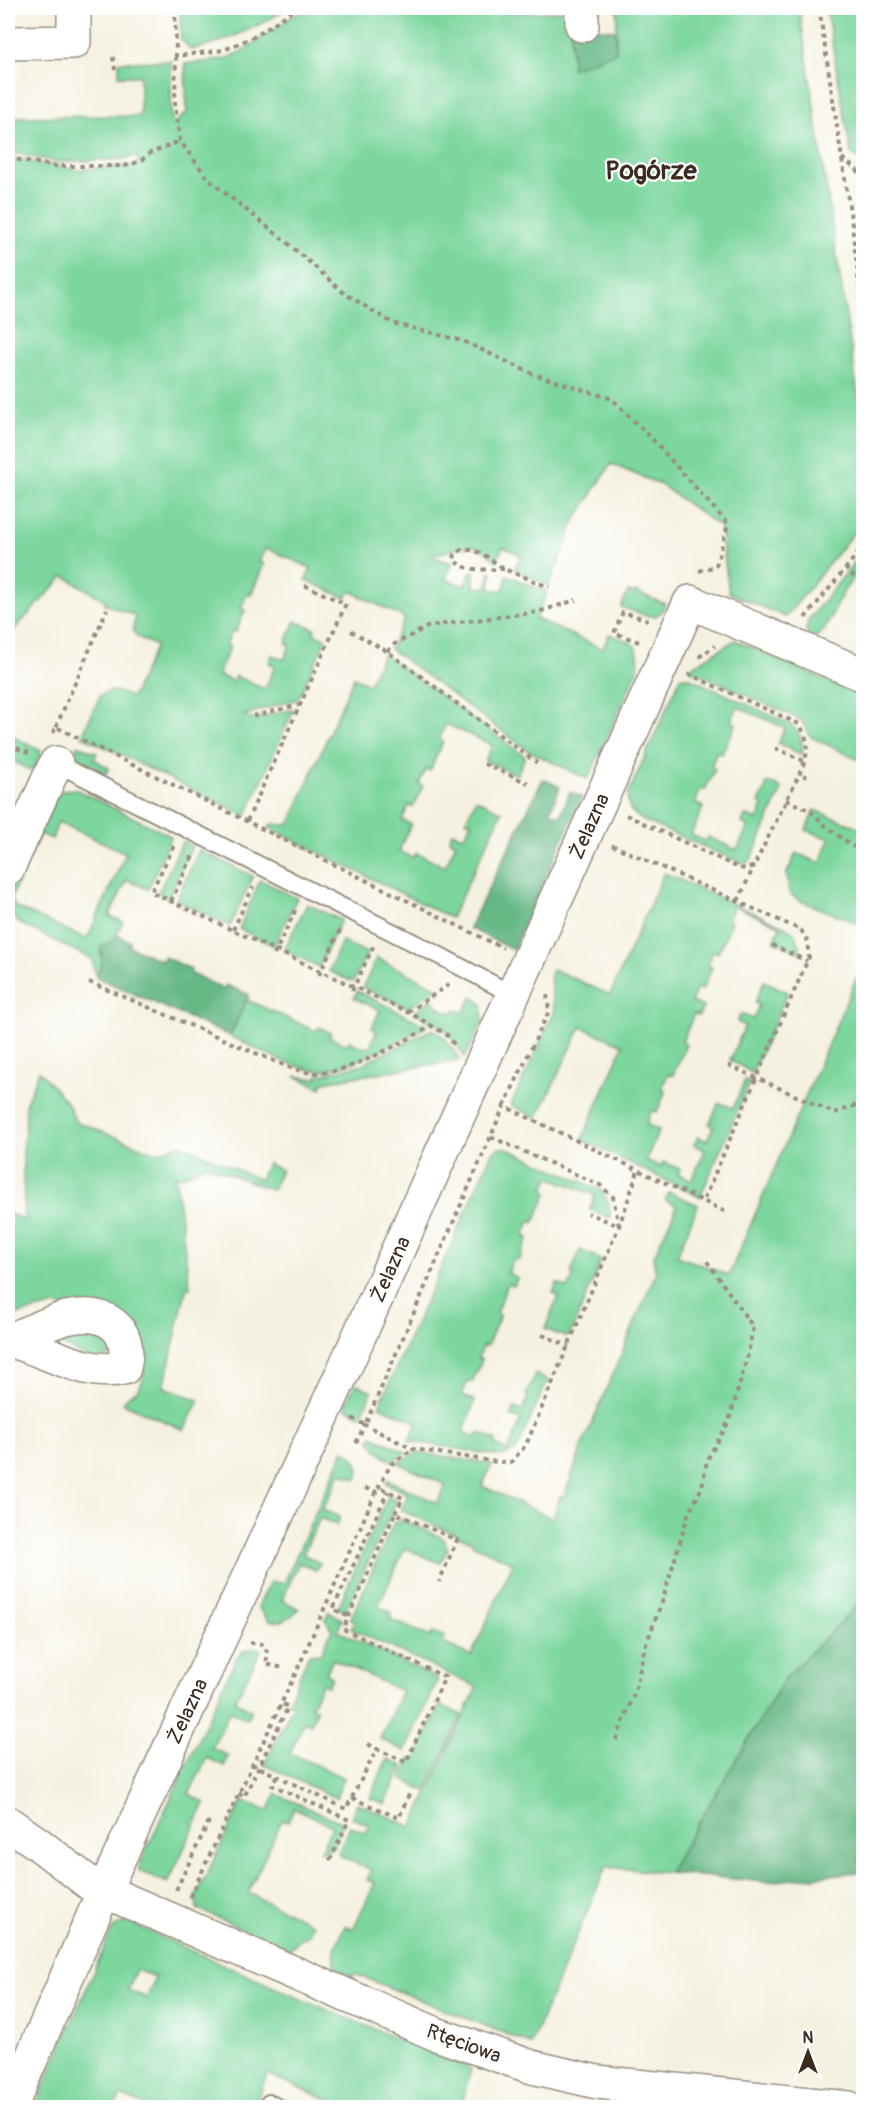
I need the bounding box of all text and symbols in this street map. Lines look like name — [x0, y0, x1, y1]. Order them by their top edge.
district label: Pogórze — [605, 155, 698, 187]
street label: Żelazna — [564, 790, 615, 863]
street label: Żelazna — [365, 1233, 416, 1306]
street label: Żelazna — [162, 1675, 213, 1748]
street label: Rtęciowa — [423, 2018, 504, 2068]
north arrow — [778, 2022, 838, 2082]
text: N — [803, 2028, 814, 2048]

